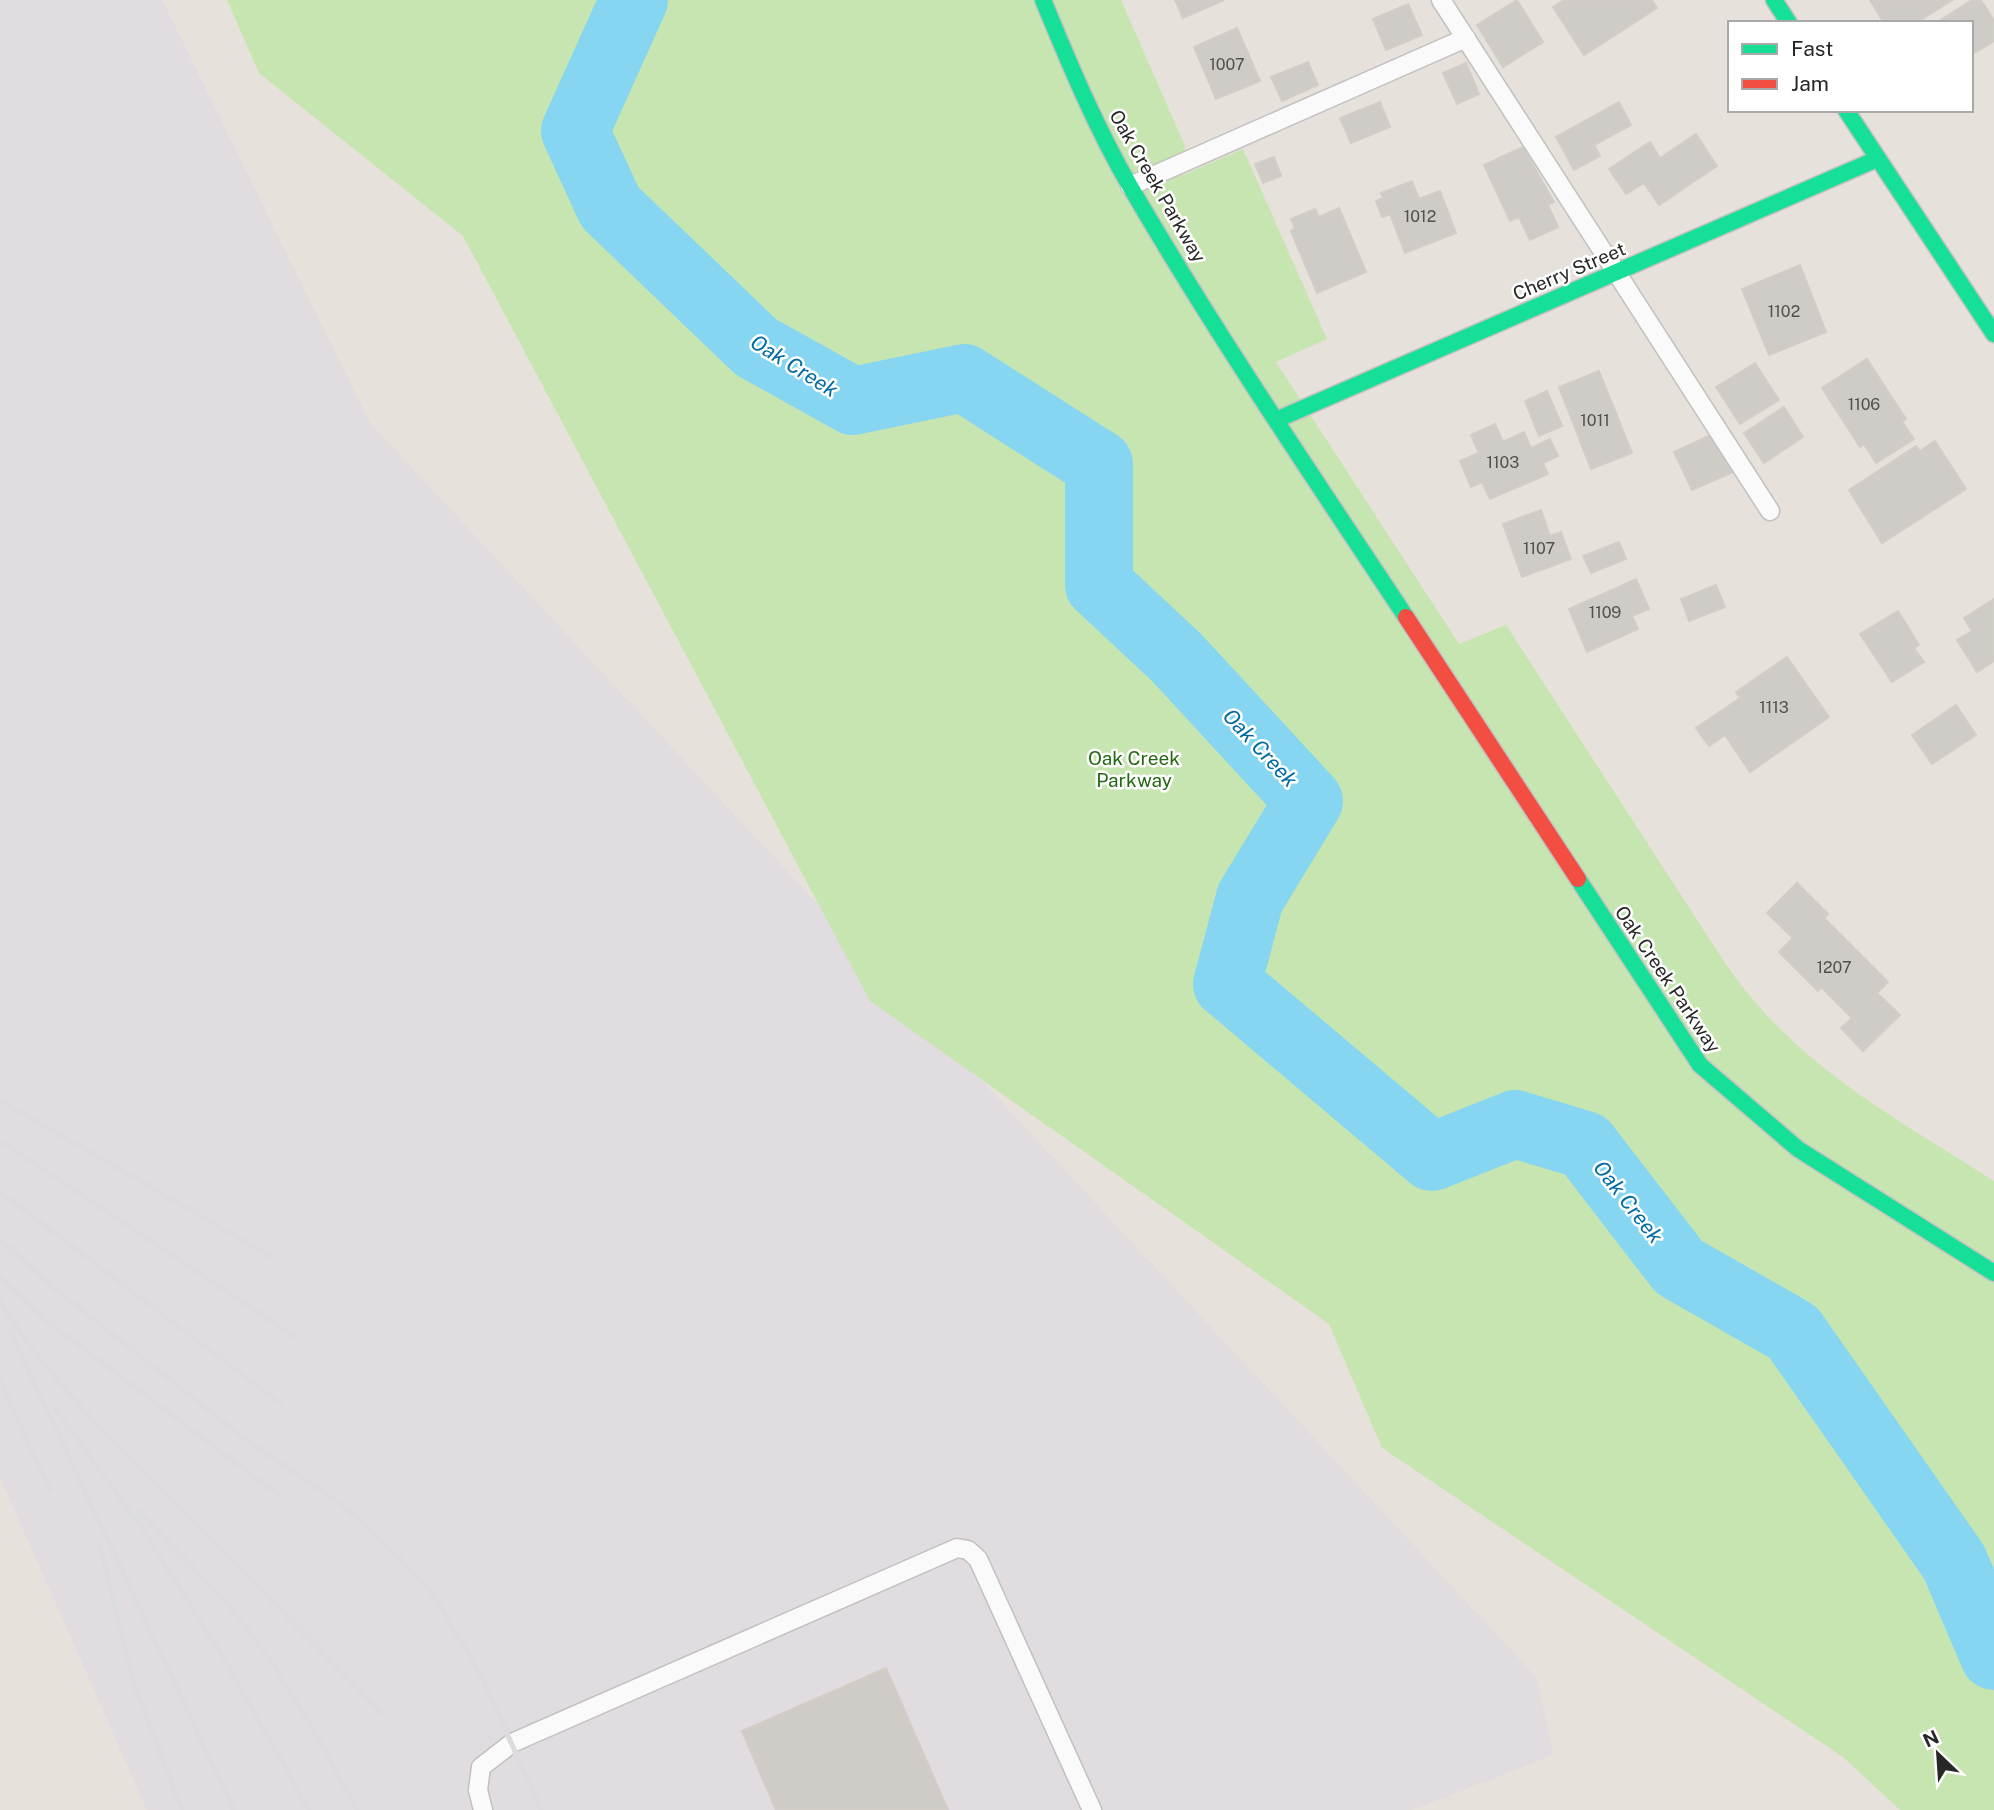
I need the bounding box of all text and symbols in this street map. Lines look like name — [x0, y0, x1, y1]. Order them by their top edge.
legend — [1728, 21, 1973, 112]
text: Fast — [1791, 36, 1833, 61]
house number: 1007 — [1209, 55, 1245, 74]
text: Jam — [1791, 71, 1829, 96]
street label: Oak Creek Parkway — [1105, 106, 1211, 266]
house number: 1012 — [1404, 207, 1436, 226]
street label: Cherry Street — [1509, 237, 1629, 305]
house number: 1102 — [1768, 302, 1800, 321]
water label: Oak Creek — [746, 329, 843, 403]
house number: 1106 — [1848, 395, 1880, 414]
house number: 1011 — [1580, 411, 1610, 430]
house number: 1103 — [1487, 453, 1519, 472]
house number: 1107 — [1523, 539, 1555, 558]
house number: 1109 — [1589, 603, 1621, 622]
house number: 1113 — [1759, 698, 1789, 717]
water label: Oak Creek — [1218, 703, 1303, 793]
park label: Oak Creek Parkway — [1088, 747, 1180, 791]
street label: Oak Creek Parkway — [1611, 901, 1725, 1057]
house number: 1207 — [1816, 958, 1852, 977]
water label: Oak Creek — [1588, 1155, 1669, 1249]
north arrow — [1903, 1719, 1973, 1789]
text: N — [1919, 1725, 1942, 1752]

